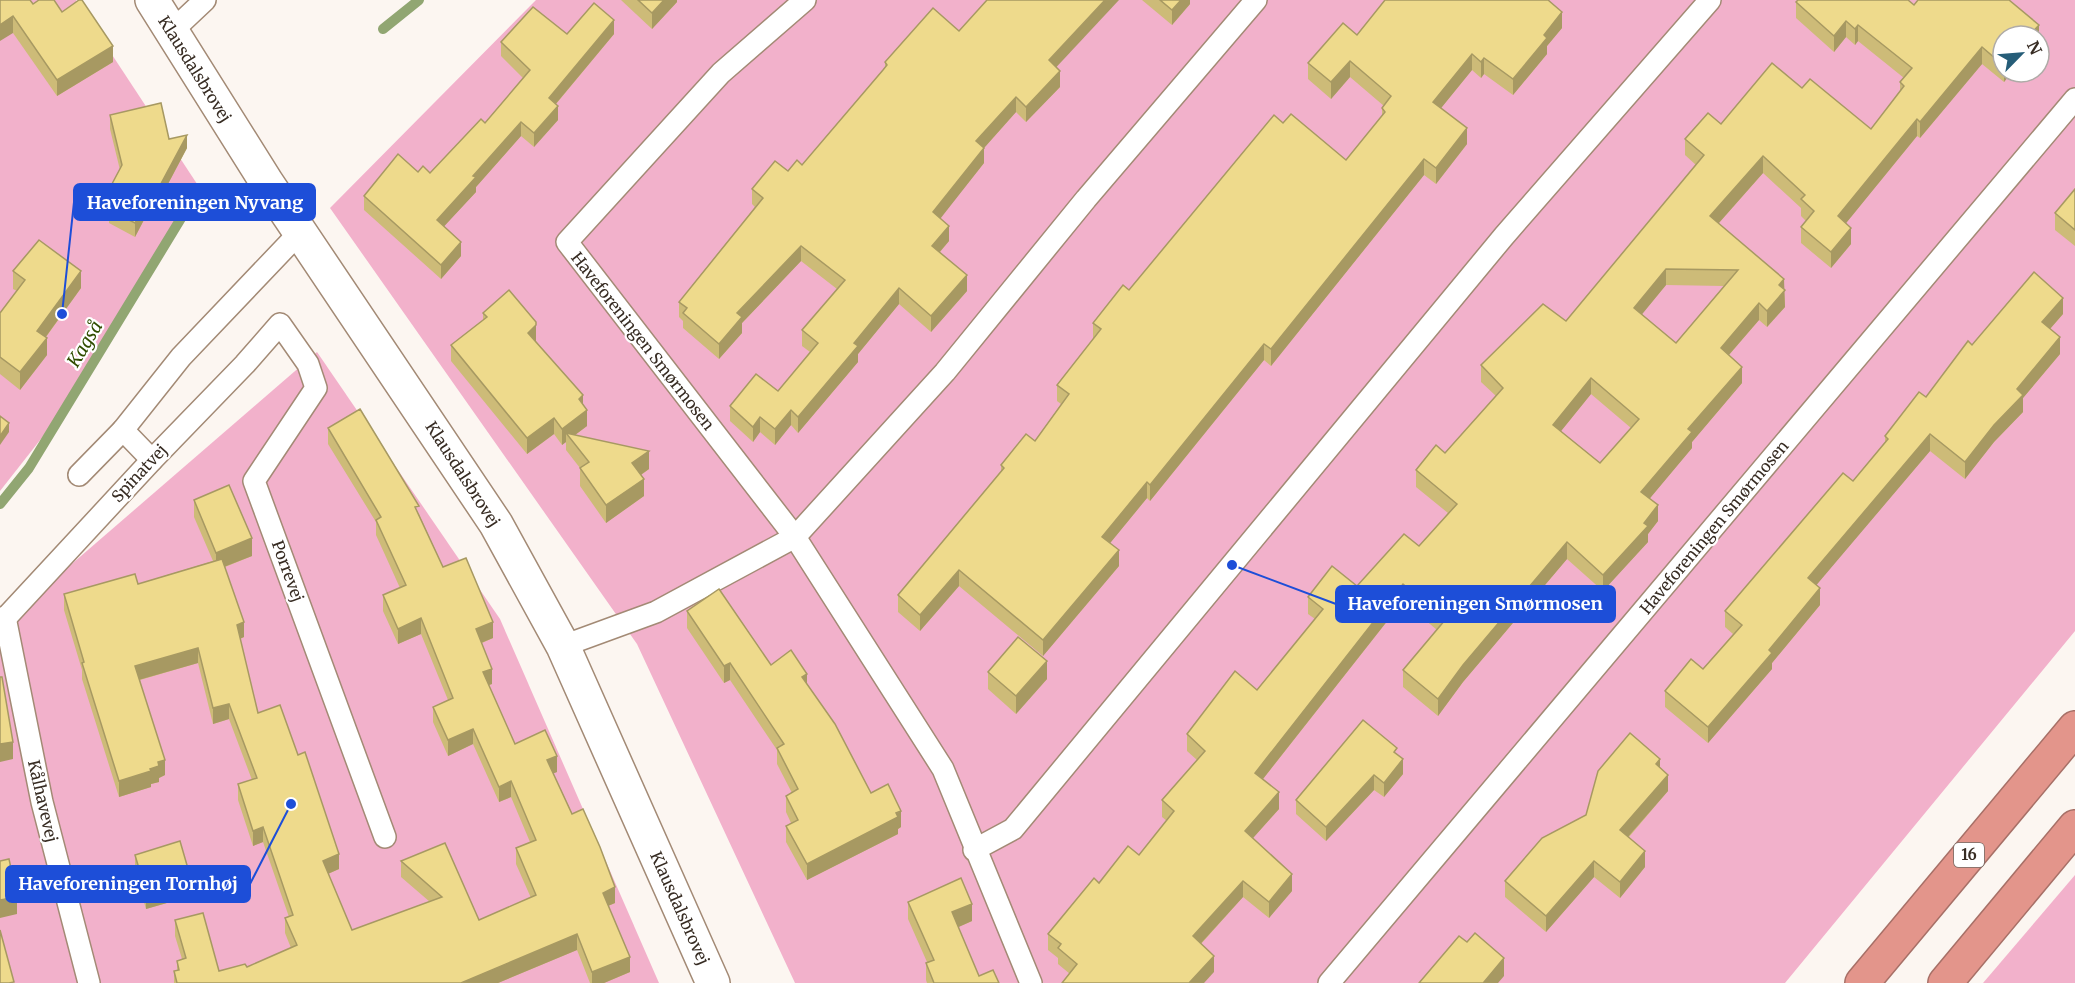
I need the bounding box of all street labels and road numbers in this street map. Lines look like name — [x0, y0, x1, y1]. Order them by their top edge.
street label: Klausdalsbrovej — [154, 12, 236, 126]
street label: Haveforeningen Smørmosen — [567, 248, 719, 434]
street label: Klausdalsbrovej — [421, 417, 505, 531]
street label: Haveforeningen Smørmosen — [1635, 436, 1793, 618]
street label: Spinatvej — [107, 440, 171, 506]
street label: Porrevej — [268, 537, 308, 605]
street label: Kålhavevej — [24, 758, 62, 844]
road number: 16 — [1954, 843, 1984, 867]
street label: Klausdalsbrovej — [646, 848, 714, 968]

